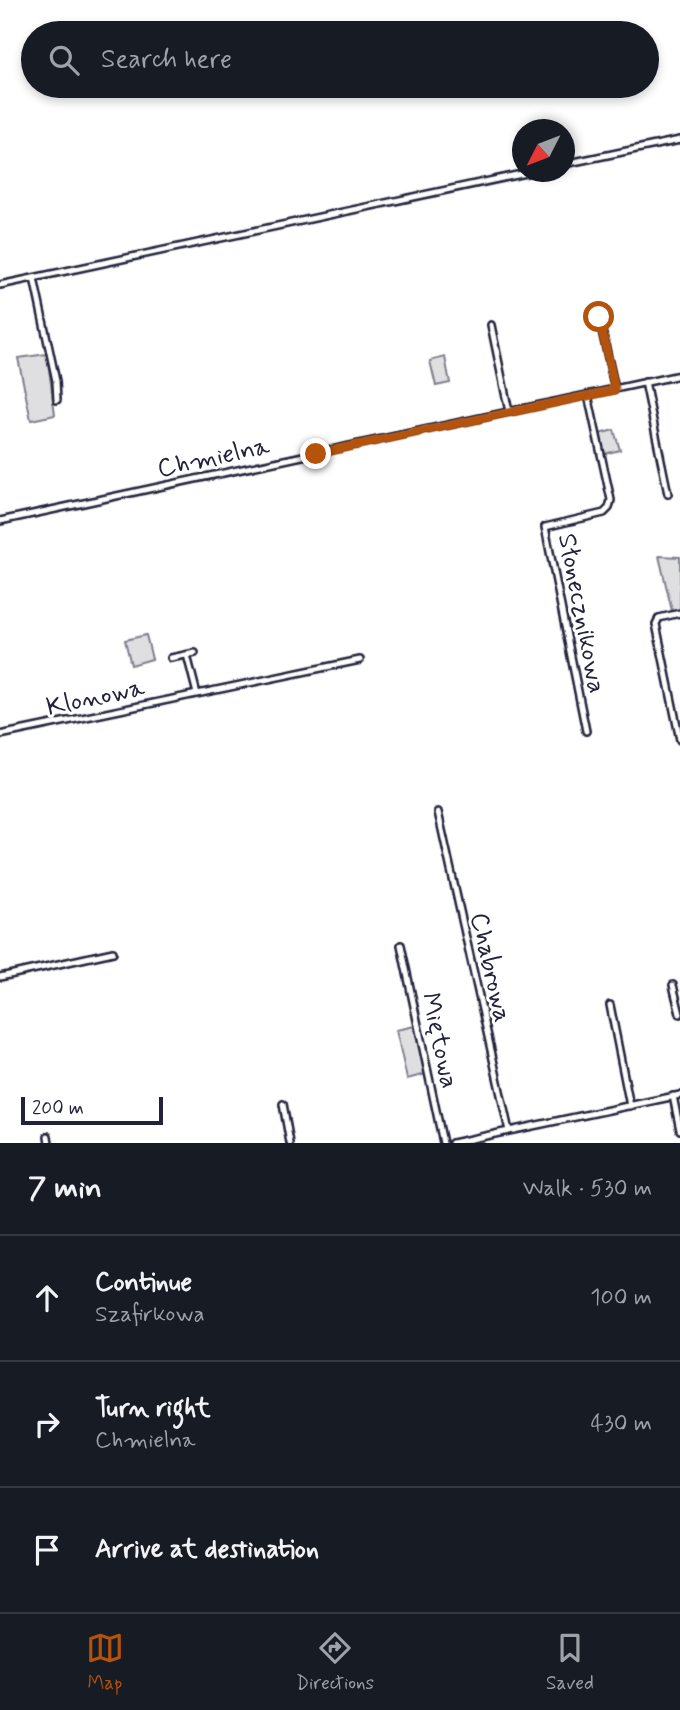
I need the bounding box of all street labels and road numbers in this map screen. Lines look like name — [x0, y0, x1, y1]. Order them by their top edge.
street label: Chmielna — [154, 429, 273, 486]
street label: Słonecznikowa — [549, 531, 613, 696]
street label: Klonowa — [43, 671, 148, 725]
street label: Chabrowa — [461, 909, 519, 1026]
street label: Miętowa — [412, 989, 466, 1091]

